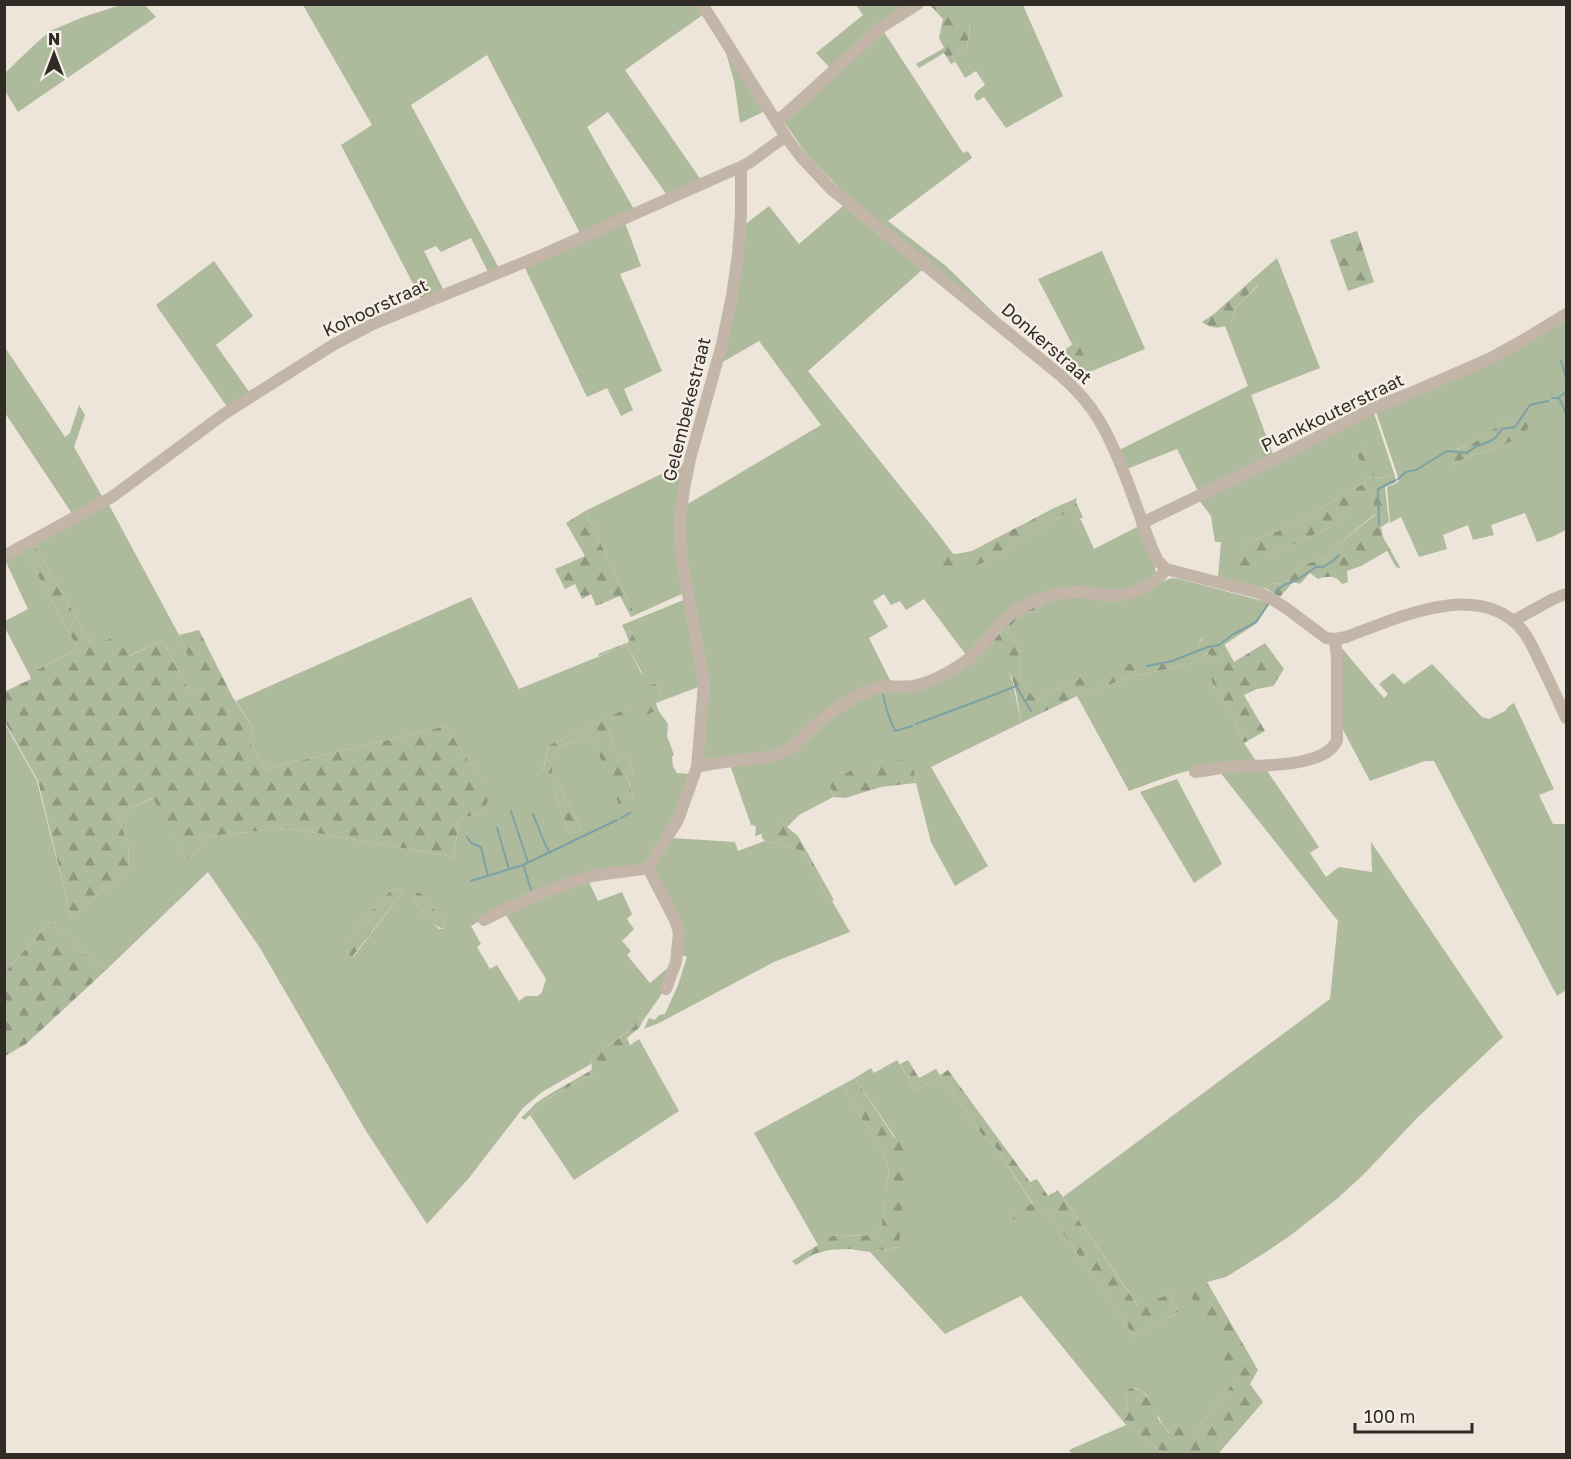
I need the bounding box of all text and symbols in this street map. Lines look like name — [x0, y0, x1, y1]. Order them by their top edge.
north arrow — [24, 24, 84, 84]
text: N — [48, 29, 60, 49]
street label: Kohoorstraat — [319, 273, 431, 341]
street label: Donkerstraat — [997, 298, 1097, 388]
street label: Gelembekestraat — [657, 335, 715, 483]
street label: Plankkouterstraat — [1257, 368, 1407, 456]
scale bar — [1355, 1396, 1472, 1434]
text: 100 m — [1364, 1405, 1415, 1427]

